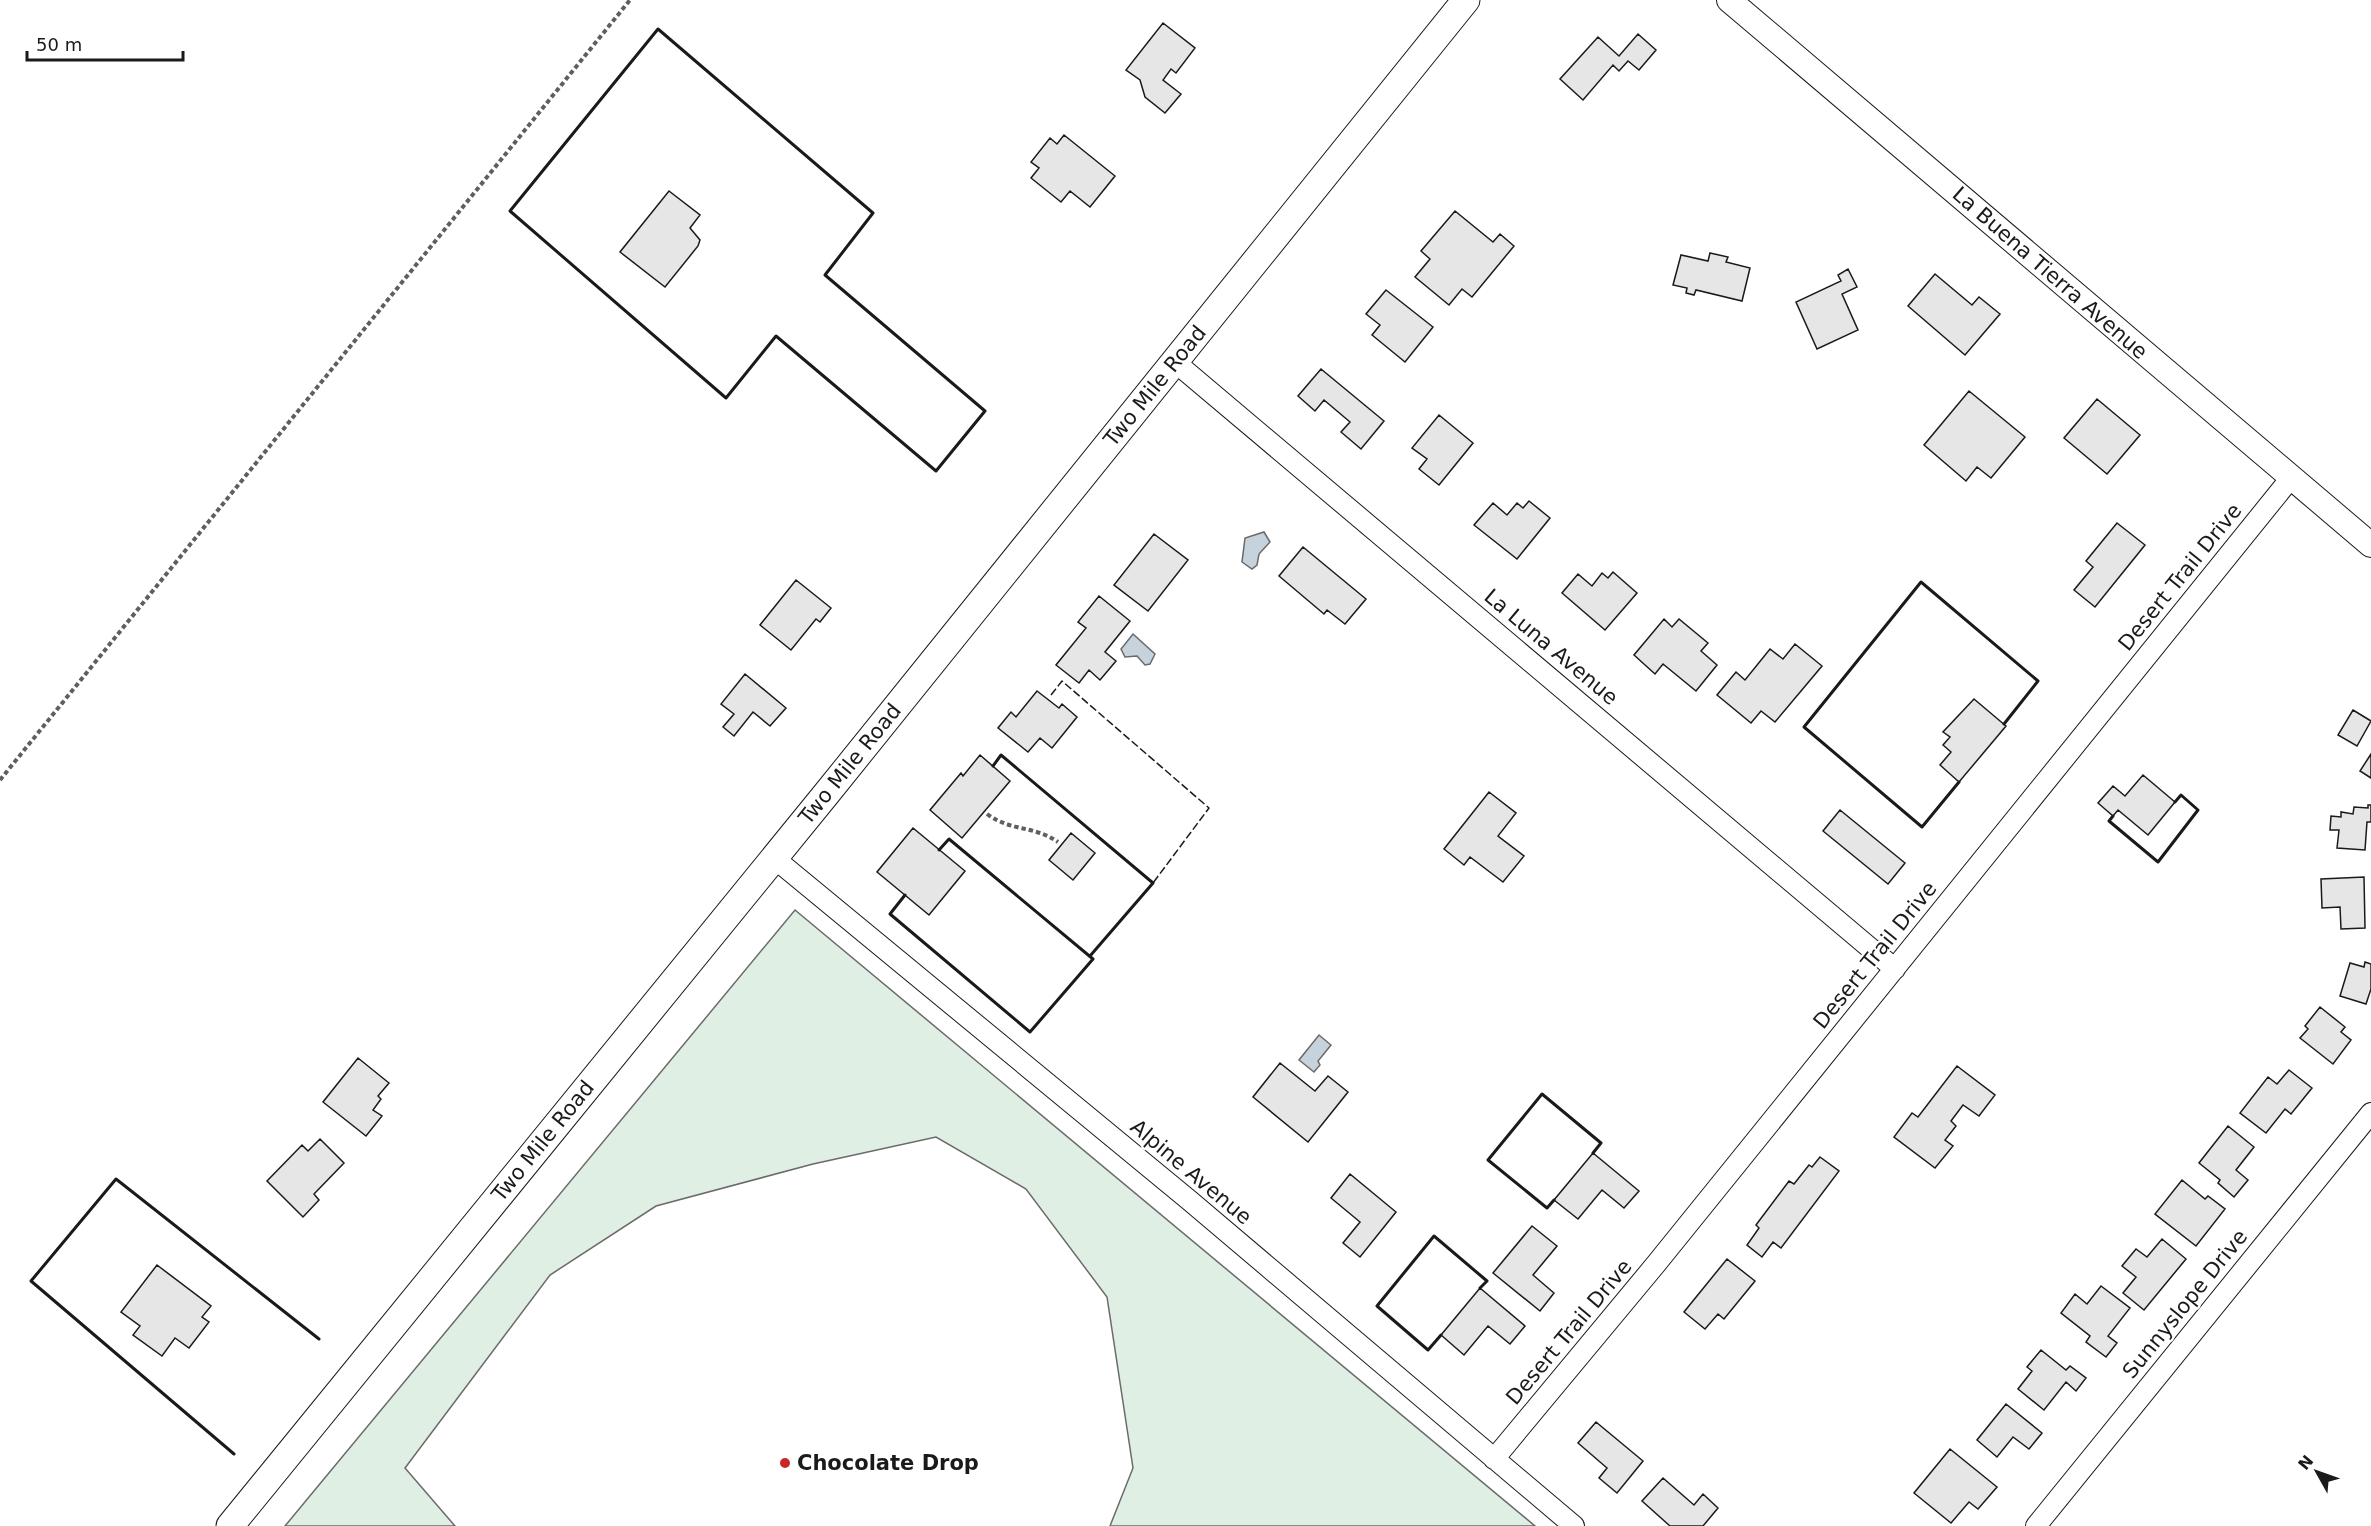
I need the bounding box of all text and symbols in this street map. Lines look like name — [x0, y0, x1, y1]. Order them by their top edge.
scale bar — [27, 24, 183, 62]
text: 50 m — [36, 34, 82, 55]
street label: La Buena Tierra Avenue — [1948, 182, 2152, 364]
street label: Two Mile Road — [1098, 321, 1211, 452]
street label: Desert Trail Drive — [2113, 499, 2247, 655]
street label: La Luna Avenue — [1479, 584, 1623, 710]
street label: Two Mile Road — [793, 699, 906, 830]
street label: Desert Trail Drive — [1808, 877, 1942, 1033]
street label: Two Mile Road — [486, 1076, 599, 1207]
street label: Alpine Avenue — [1126, 1115, 1256, 1229]
street label: Sunnyslope Drive — [2118, 1225, 2252, 1383]
street label: Desert Trail Drive — [1501, 1255, 1637, 1409]
north arrow — [2287, 1442, 2347, 1502]
place label: Chocolate Drop — [797, 1451, 979, 1475]
text: N — [2294, 1451, 2317, 1474]
marker: Chocolate Drop — [778, 1456, 792, 1470]

